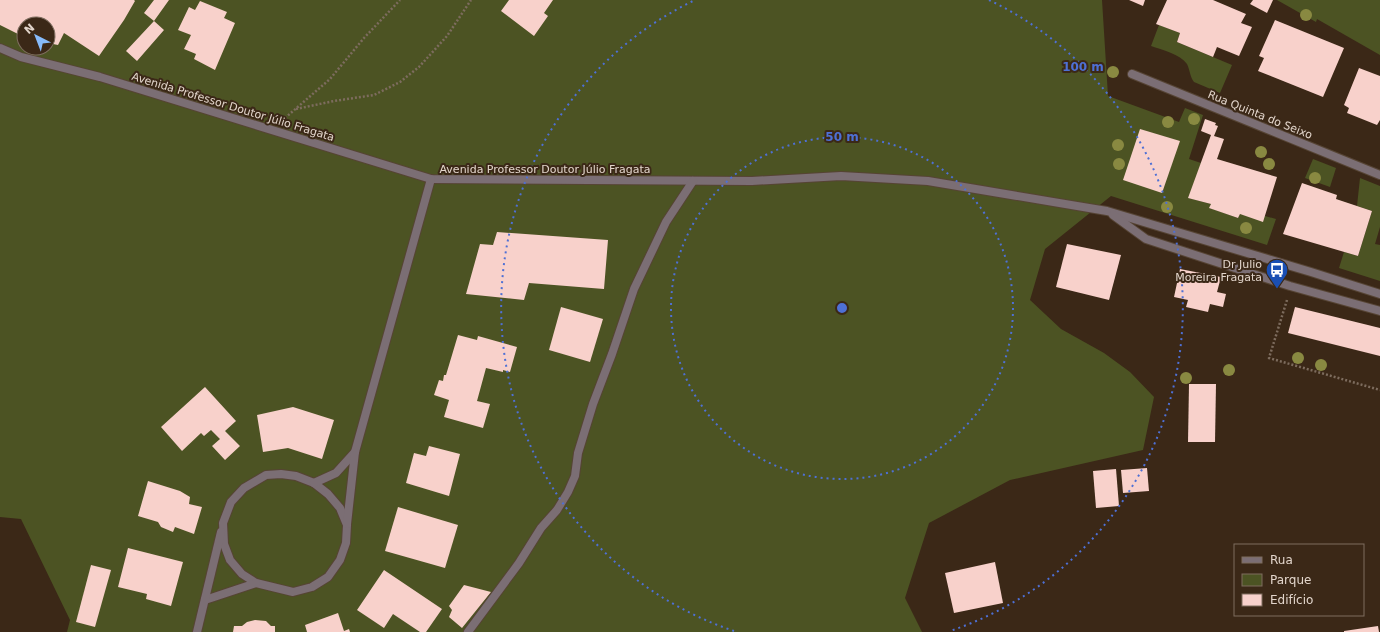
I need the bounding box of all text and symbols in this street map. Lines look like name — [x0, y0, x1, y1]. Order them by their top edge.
north arrow — [16, 16, 56, 56]
text: N — [22, 21, 37, 37]
text: 100 m — [1062, 60, 1104, 74]
street label: Avenida Professor Doutor Júlio Fragata — [130, 70, 336, 144]
street label: Rua Quinta do Seixo — [1206, 88, 1314, 142]
text: 50 m — [825, 130, 859, 144]
street label: Avenida Professor Doutor Júlio Fragata — [439, 163, 651, 176]
bus stop icon: Dr Julio Moreira Fragata — [1264, 257, 1290, 290]
place label: Dr Julio Moreira Fragata — [1175, 258, 1262, 284]
centre of rings — [835, 301, 849, 315]
legend — [1234, 544, 1364, 616]
text: Rua — [1270, 553, 1293, 567]
text: Parque — [1270, 573, 1311, 587]
text: Edifício — [1270, 593, 1313, 607]

